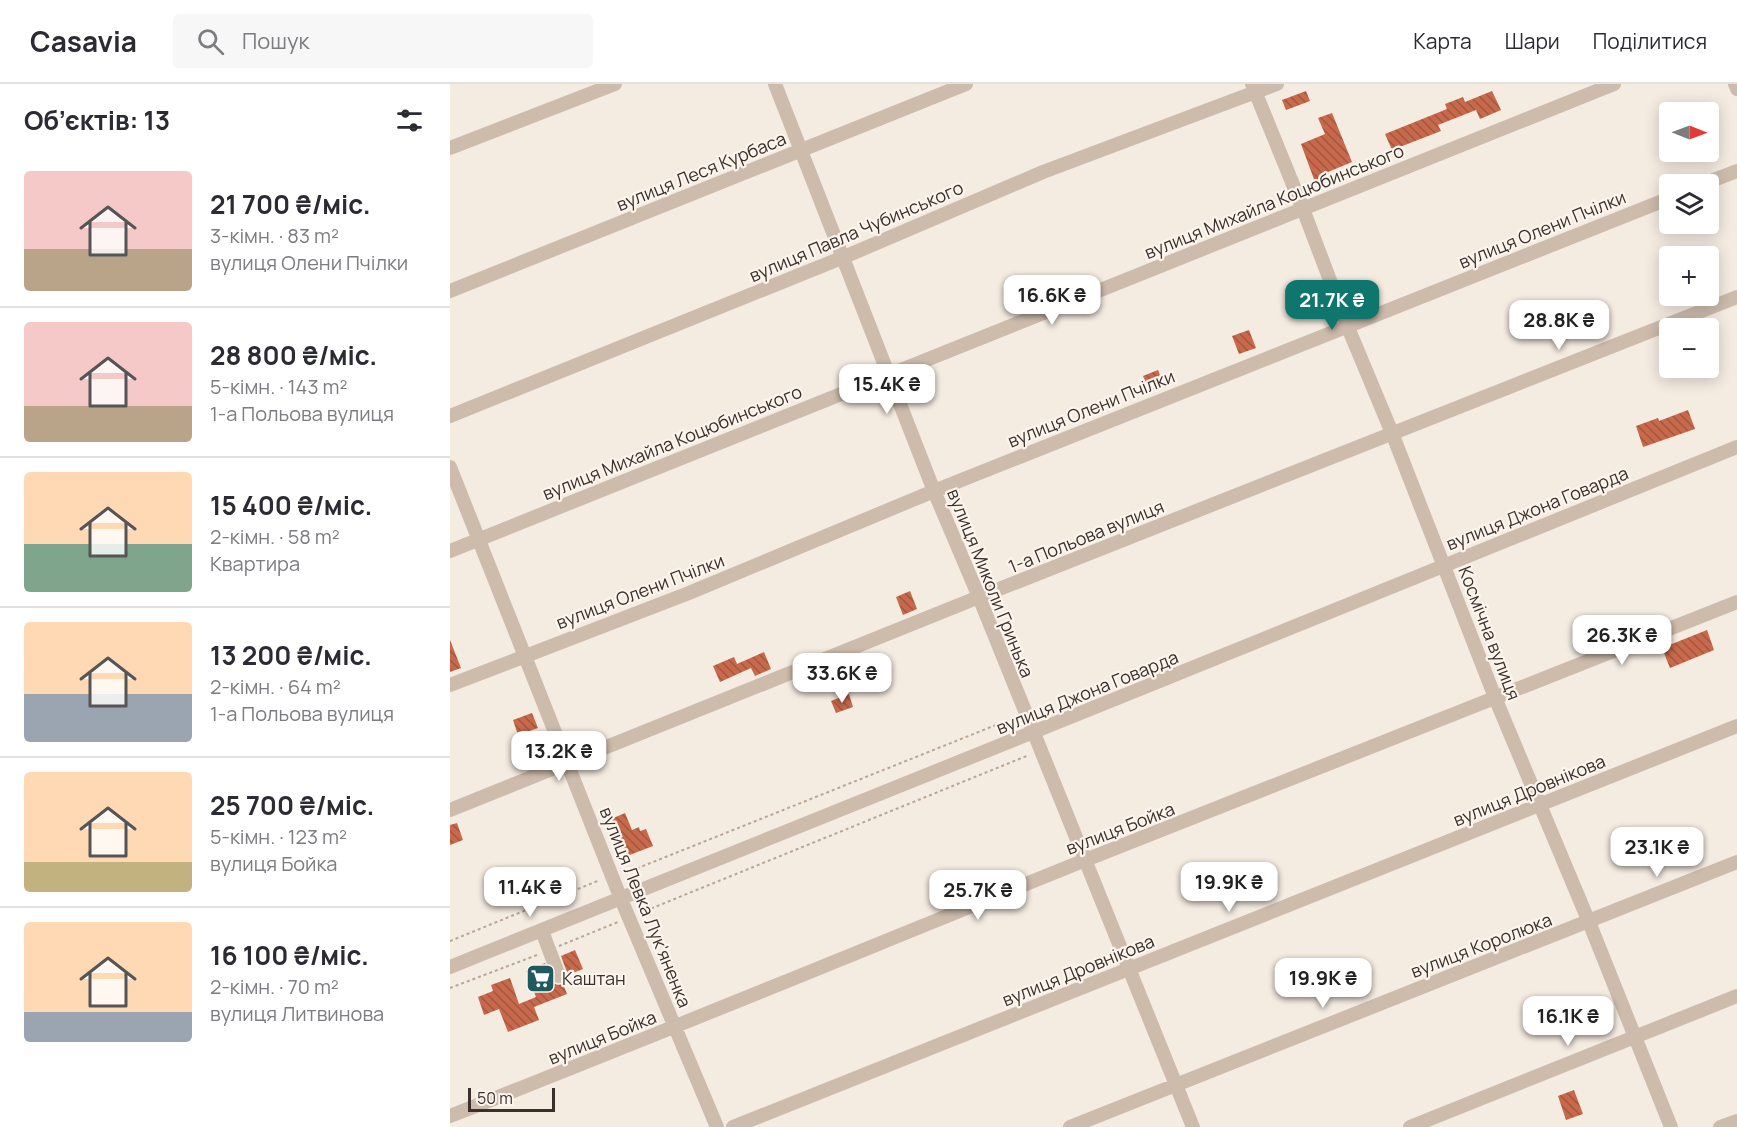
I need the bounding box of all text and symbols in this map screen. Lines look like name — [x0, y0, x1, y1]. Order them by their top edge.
search box — [173, 14, 593, 68]
text: Casavia — [30, 22, 137, 60]
icon: search — [194, 25, 227, 58]
text: Пошук — [242, 26, 309, 56]
text: Карта — [1413, 27, 1472, 55]
text: Шари — [1505, 27, 1560, 55]
text: Поділитися — [1593, 27, 1707, 55]
text: Об’єктів: 13 — [24, 102, 170, 138]
north arrow — [1659, 102, 1719, 162]
map controls — [1659, 102, 1719, 378]
icon: filters — [393, 104, 426, 137]
street label: вулиця Леся Курбаса — [613, 126, 789, 216]
street label: вулиця Михайла Коцюбинського — [1141, 138, 1407, 264]
button: layers — [1659, 174, 1719, 234]
street label: вулиця Павла Чубинського — [745, 175, 967, 287]
street label: вулиця Олени Пчілки — [1455, 184, 1629, 274]
text: 21 700 ₴/міс. — [210, 186, 371, 222]
icon: home — [72, 195, 144, 267]
text: 3-кімн. · 83 m² — [210, 222, 339, 249]
button: + — [1659, 246, 1719, 306]
text: вулиця Олени Пчілки — [210, 249, 408, 276]
pin: 16.6K ₴ — [997, 275, 1107, 326]
pin: 21.7K ₴ — [1277, 280, 1387, 331]
text: 16.6K ₴ — [1018, 281, 1086, 308]
text: 21.7K ₴ — [1299, 286, 1365, 313]
pin: 28.8K ₴ — [1504, 300, 1614, 351]
text: 28.8K ₴ — [1523, 306, 1595, 333]
button: − — [1659, 318, 1719, 378]
text: 28 800 ₴/міс. — [210, 337, 377, 373]
icon: home — [72, 346, 144, 418]
street label: вулиця Олени Пчілки — [1004, 363, 1178, 453]
pin: 15.4K ₴ — [832, 364, 942, 415]
text: 15.4K ₴ — [853, 370, 921, 397]
text: 5-кімн. · 143 m² — [210, 373, 347, 400]
street label: вулиця Михайла Коцюбинського — [539, 379, 805, 505]
text: 1-а Польова вулиця — [210, 400, 394, 427]
street label: вулиця Джона Говарда — [1442, 460, 1632, 556]
street label: вулиця Миколи Гринька — [942, 485, 1040, 681]
text: 15 400 ₴/міс. — [210, 487, 372, 523]
street label: 1-а Польова вулиця — [1005, 494, 1167, 578]
icon: home — [72, 496, 144, 568]
text: 2-кімн. · 58 m² — [210, 523, 340, 550]
street label: вулиця Олени Пчілки — [552, 548, 728, 634]
text: Квартира — [210, 550, 300, 577]
street label: Космічна вулиця — [1453, 563, 1527, 703]
pin: 26.3K ₴ — [1567, 615, 1677, 666]
text: 26.3K ₴ — [1586, 621, 1658, 648]
text: 13 200 ₴/міс. — [210, 637, 372, 673]
street label: вулиця Джона Говарда — [992, 644, 1182, 740]
icon: home — [72, 646, 144, 718]
pin: 33.6K ₴ — [787, 653, 897, 704]
text: 33.6K ₴ — [807, 659, 877, 686]
text: 2-кімн. · 64 m² — [210, 673, 341, 700]
text: 1-а Польова вулиця — [210, 700, 394, 727]
pin: 13.2K ₴ — [504, 731, 614, 782]
text: 13.2K ₴ — [525, 737, 593, 764]
street label: вулиця Дровнікова — [1449, 749, 1609, 831]
text: 25 700 ₴/міс. — [210, 787, 374, 823]
icon: home — [72, 796, 144, 868]
street label: вулиця Бойка — [1062, 796, 1178, 860]
street label: вулиця Левка Лук'яненка — [595, 803, 697, 1011]
text: 5-кімн. · 123 m² — [210, 823, 347, 850]
pin: 23.1K ₴ — [1602, 827, 1712, 878]
text: 23.1K ₴ — [1624, 833, 1690, 860]
text: вулиця Бойка — [210, 850, 337, 877]
pin: 19.9K ₴ — [1174, 862, 1284, 913]
pin: 11.4K ₴ — [475, 867, 585, 918]
text: 19.9K ₴ — [1195, 868, 1263, 895]
pin: 25.7K ₴ — [923, 870, 1033, 921]
text: 11.4K ₴ — [498, 873, 562, 900]
text: 25.7K ₴ — [943, 876, 1013, 903]
street label: вулиця Королюка — [1407, 907, 1555, 983]
street label: вулиця Дровнікова — [998, 929, 1158, 1011]
text: 16 100 ₴/міс. — [210, 937, 369, 973]
icon: home — [72, 946, 144, 1018]
pin: 19.9K ₴ — [1268, 958, 1378, 1009]
supermarket icon: Каштан — [525, 962, 557, 994]
text: 19.9K ₴ — [1289, 964, 1357, 991]
place label: Каштан — [562, 966, 626, 990]
text: 2-кімн. · 70 m² — [210, 973, 339, 1000]
pin: 16.1K ₴ — [1513, 996, 1623, 1047]
text: вулиця Литвинова — [210, 1000, 384, 1027]
text: 16.1K ₴ — [1537, 1002, 1599, 1029]
street label: вулиця Бойка — [544, 1004, 660, 1070]
scale bar — [468, 1085, 555, 1112]
text: 50 m — [477, 1087, 513, 1109]

